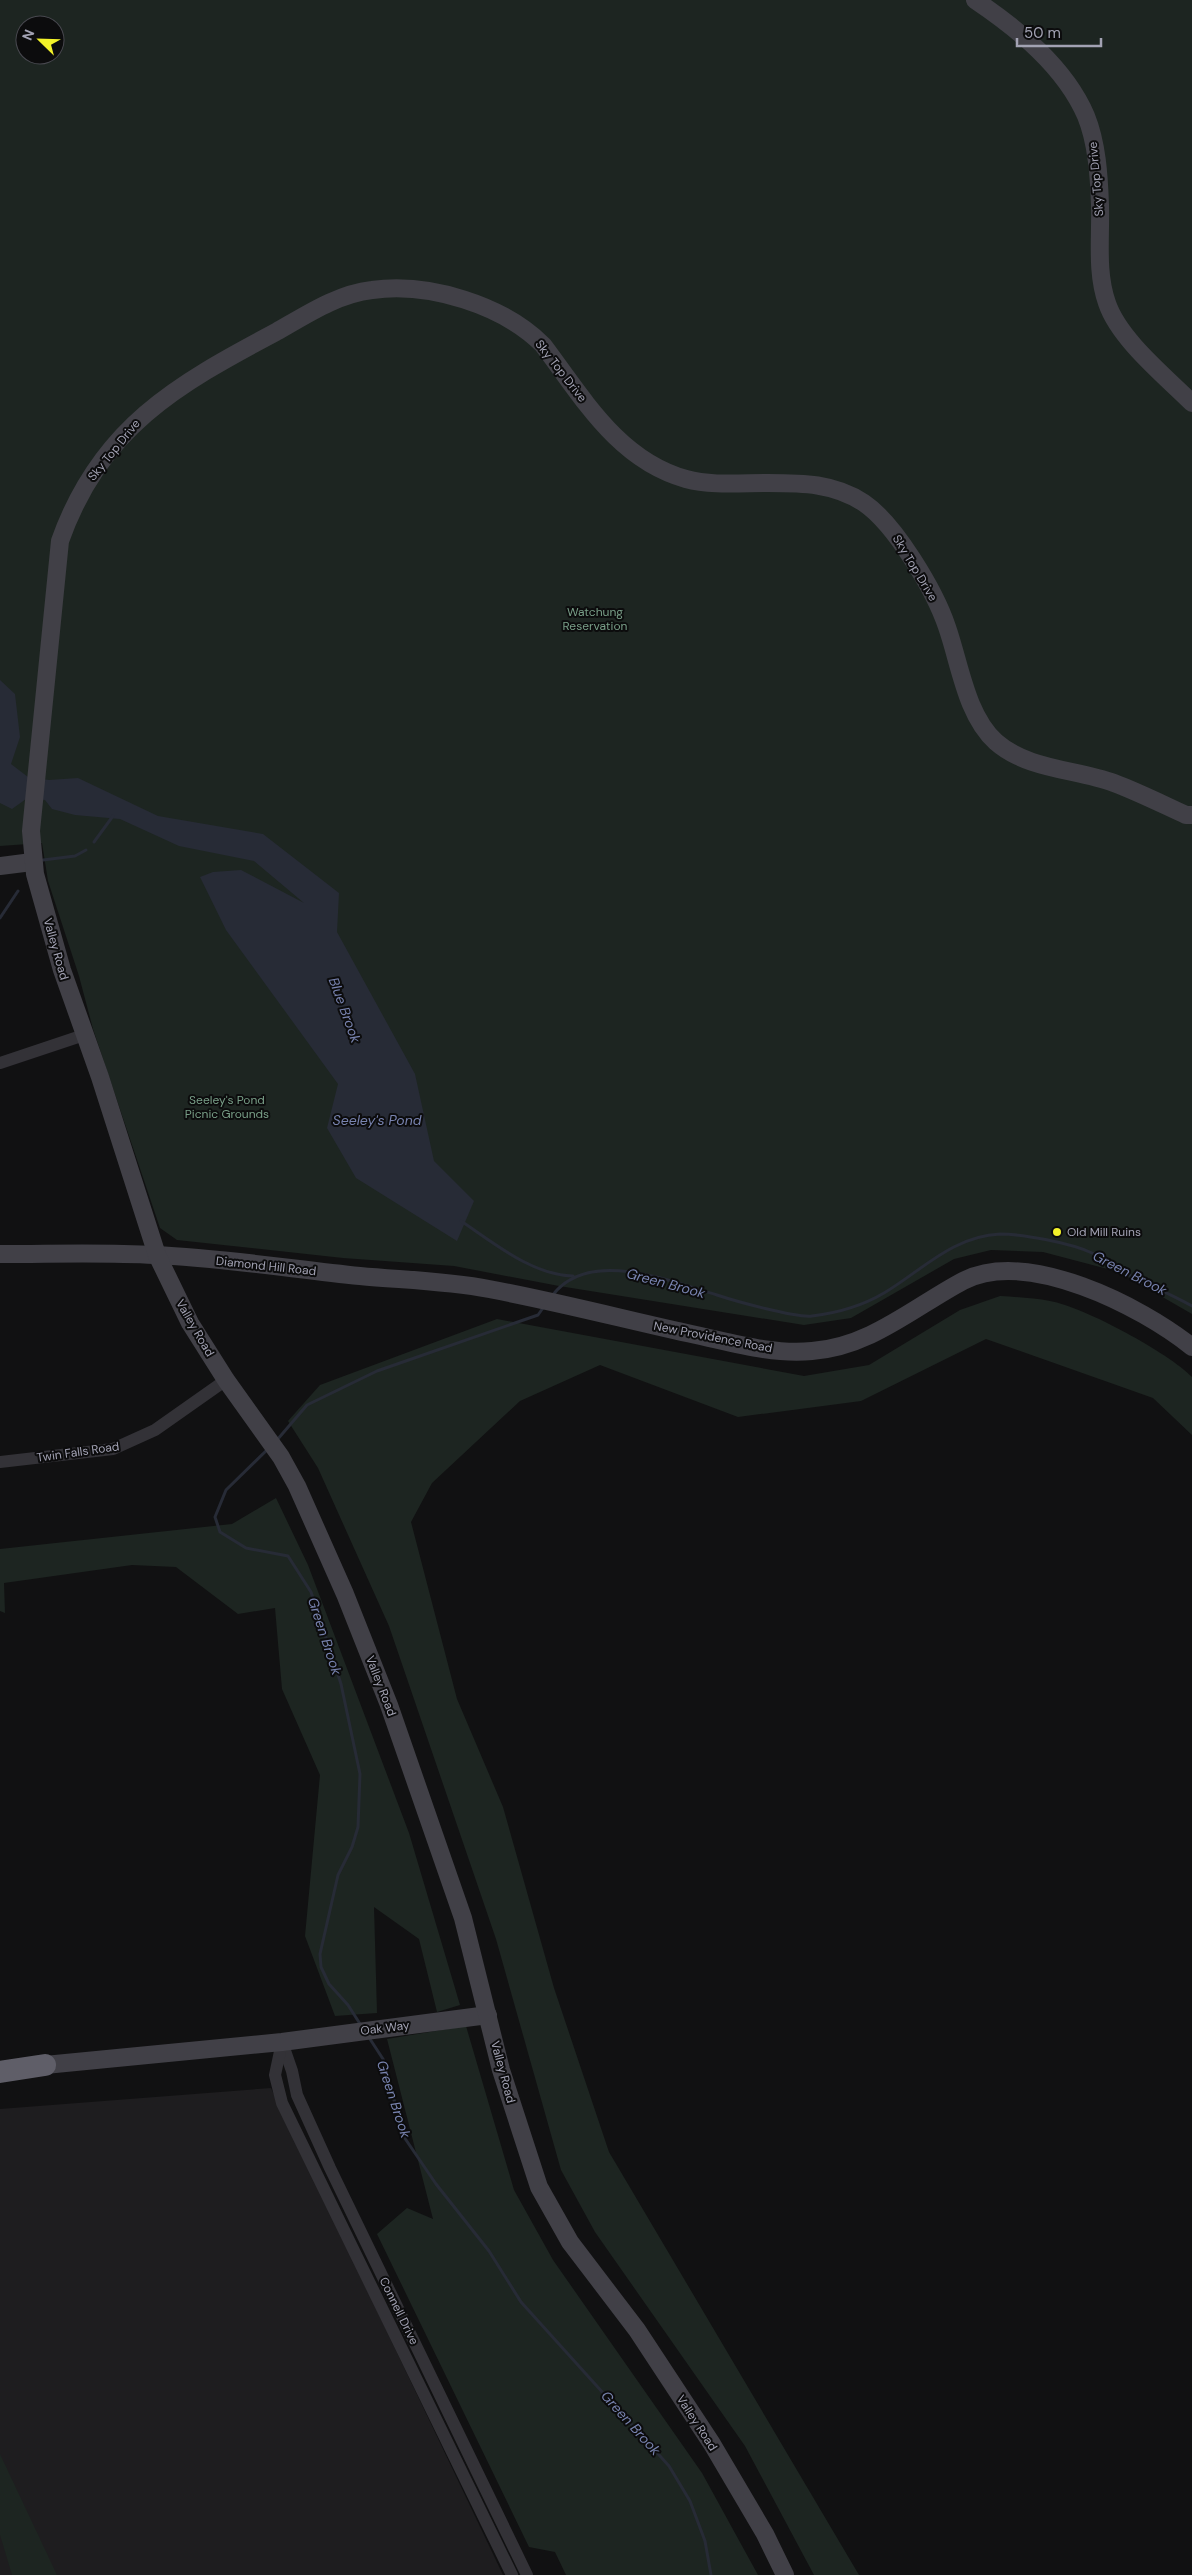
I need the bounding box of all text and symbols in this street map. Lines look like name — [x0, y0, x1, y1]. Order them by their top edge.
north arrow — [15, 15, 65, 65]
scale bar — [1017, 15, 1101, 47]
text: 50 m — [1024, 23, 1061, 43]
text: N — [18, 27, 38, 43]
street label: Sky Top Drive — [1085, 141, 1107, 217]
street label: Sky Top Drive — [532, 337, 590, 406]
street label: Sky Top Drive — [84, 416, 144, 484]
street label: Sky Top Drive — [889, 532, 941, 604]
park label: Watchung Reservation — [563, 604, 628, 634]
street label: Valley Road — [40, 916, 72, 982]
water label: Blue Brook — [325, 975, 366, 1046]
park label: Seeley's Pond Picnic Grounds — [185, 1092, 269, 1122]
water label: Seeley's Pond — [333, 1111, 422, 1129]
place label: Old Mill Ruins — [1067, 1224, 1141, 1240]
marker: Old Mill Ruins — [1051, 1226, 1063, 1238]
water label: Green Brook — [1090, 1247, 1171, 1300]
street label: Diamond Hill Road — [215, 1253, 317, 1279]
water label: Green Brook — [625, 1264, 708, 1302]
street label: Valley Road — [172, 1296, 218, 1360]
street label: New Providence Road — [652, 1318, 774, 1356]
street label: Twin Falls Road — [36, 1438, 120, 1466]
water label: Green Brook — [304, 1595, 346, 1678]
street label: Valley Road — [362, 1653, 400, 1719]
street label: Oak Way — [360, 2017, 411, 2039]
street label: Valley Road — [487, 2039, 519, 2105]
water label: Green Brook — [373, 2058, 415, 2141]
street label: Connell Drive — [376, 2275, 422, 2348]
water label: Green Brook — [597, 2387, 665, 2460]
street label: Valley Road — [673, 2392, 721, 2454]

